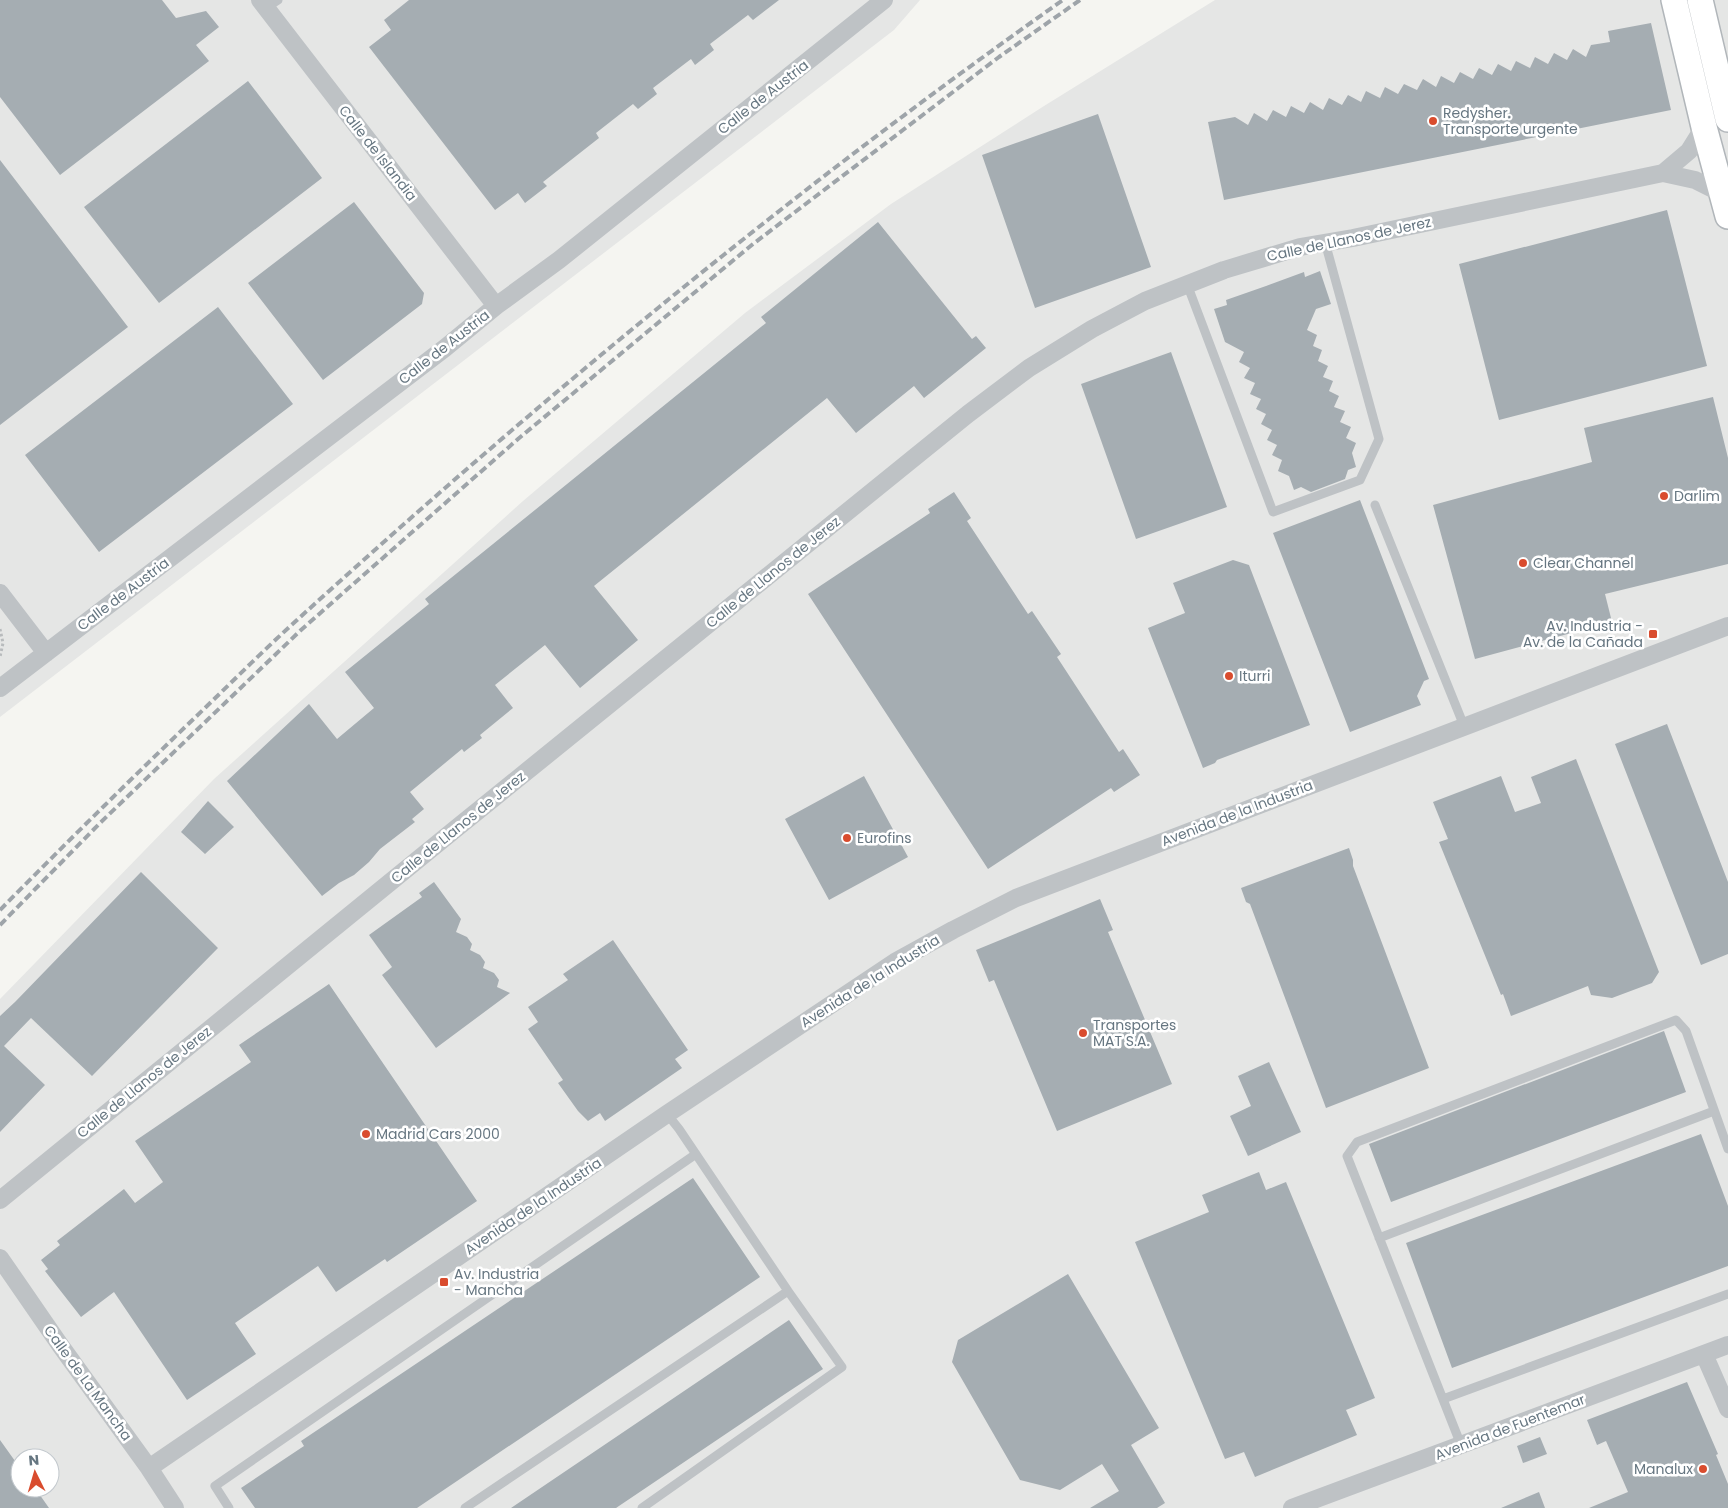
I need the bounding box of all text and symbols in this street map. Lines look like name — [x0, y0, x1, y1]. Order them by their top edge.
street label: Calle de Austria — [713, 55, 813, 139]
street label: Calle de Islandia — [334, 101, 422, 205]
place label: Redysher. Transporte urgente — [1443, 103, 1578, 139]
marker: Redysher. Transporte urgente — [1427, 115, 1439, 127]
street label: Calle de Llanos de Jerez — [1265, 212, 1433, 266]
street label: Calle de Austria — [394, 305, 494, 389]
place label: Darlim — [1674, 486, 1720, 506]
marker: Darlim — [1658, 490, 1670, 502]
street label: Calle de Llanos de Jerez — [702, 511, 844, 633]
street label: Calle de Austria — [73, 553, 173, 635]
place label: Clear Channel — [1533, 553, 1634, 573]
marker: Clear Channel — [1517, 557, 1529, 569]
place label: Av. Industria - Av. de la Cañada — [1523, 616, 1643, 652]
marker: Av. Industria - Av. de la Cañada — [1647, 628, 1659, 640]
place label: Iturri — [1239, 666, 1270, 686]
marker: Iturri — [1223, 670, 1235, 682]
street label: Calle de Llanos de Jerez — [387, 766, 529, 888]
street label: Avenida de la Industria — [1158, 775, 1316, 851]
place label: Eurofins — [857, 828, 912, 848]
marker: Eurofins — [841, 832, 853, 844]
street label: Avenida de la Industria — [796, 930, 944, 1032]
place label: Transportes MAT S.A. — [1093, 1015, 1176, 1051]
street label: Calle de Llanos de Jerez — [73, 1021, 215, 1143]
marker: Transportes MAT S.A. — [1077, 1027, 1089, 1039]
place label: Madrid Cars 2000 — [376, 1124, 500, 1144]
marker: Madrid Cars 2000 — [360, 1128, 372, 1140]
street label: Avenida de la Industria — [461, 1153, 605, 1259]
place label: Av. Industria - Mancha — [454, 1264, 539, 1300]
marker: Av. Industria - Mancha — [438, 1276, 450, 1288]
street label: Calle de La Mancha — [39, 1321, 137, 1445]
street label: Avenida de Fuentemar — [1432, 1389, 1588, 1465]
north arrow — [10, 1448, 60, 1498]
text: N — [28, 1450, 40, 1470]
place label: Manalux — [1634, 1459, 1693, 1479]
marker: Manalux — [1697, 1463, 1709, 1475]

